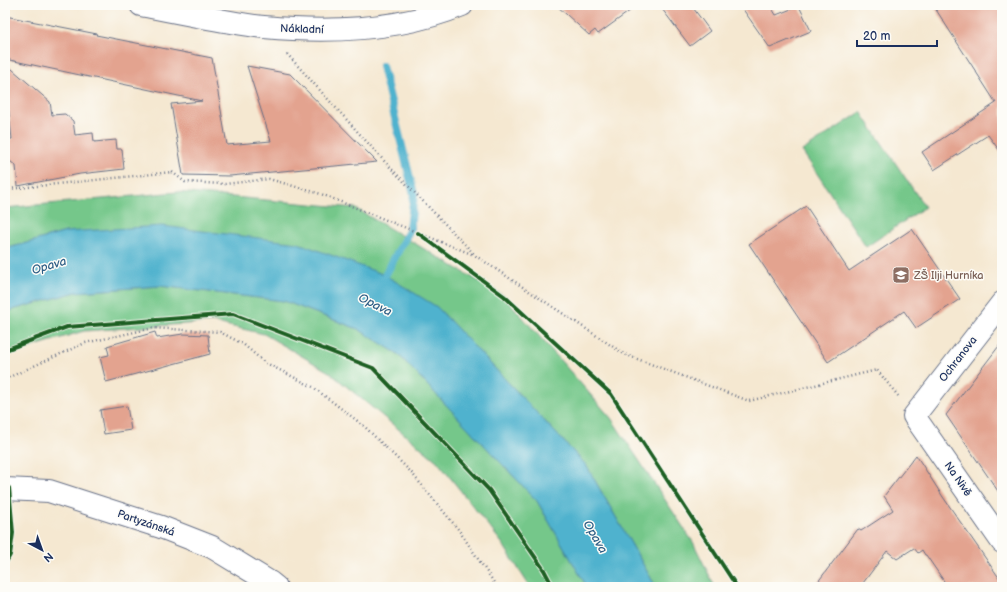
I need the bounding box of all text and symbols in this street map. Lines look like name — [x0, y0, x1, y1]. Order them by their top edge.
street label: Nákladní — [280, 22, 324, 36]
scale bar — [857, 22, 937, 48]
text: 20 m — [863, 29, 890, 44]
water label: Opava — [30, 254, 68, 278]
school or university icon: ZŠ Ilji Hurníka — [891, 265, 911, 285]
place label: ZŠ Ilji Hurníka — [913, 268, 983, 282]
water label: Opava — [356, 290, 394, 320]
street label: Ochranova — [936, 334, 980, 384]
street label: Na Nivě — [941, 459, 975, 499]
street label: Partyzánská — [116, 507, 176, 539]
water label: Opava — [580, 518, 610, 556]
north arrow — [22, 530, 62, 570]
text: N — [41, 550, 56, 565]

